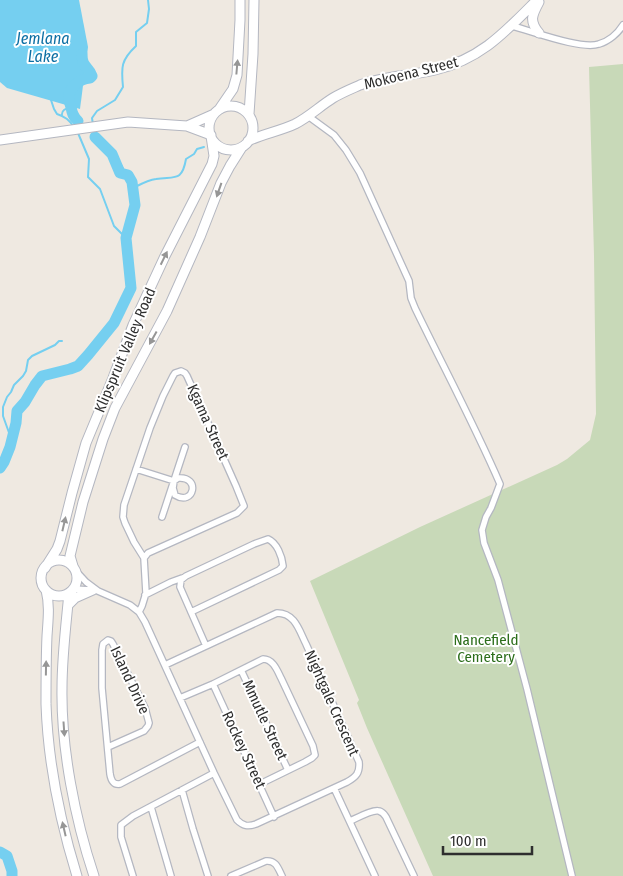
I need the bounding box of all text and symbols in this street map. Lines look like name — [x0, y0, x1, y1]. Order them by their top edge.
water label: Jemlana Lake — [15, 29, 70, 66]
street label: Mokoena Street — [362, 53, 460, 93]
one-way arrow — [234, 59, 242, 75]
one-way arrow — [215, 183, 223, 198]
one-way arrow — [160, 250, 168, 265]
street label: Klipspruit Valley Road — [91, 285, 159, 415]
one-way arrow — [148, 331, 157, 345]
street label: Kgama Street — [183, 381, 233, 463]
one-way arrow — [60, 516, 68, 531]
park label: Nancefield Cemetery — [453, 631, 519, 666]
street label: Island Drive — [106, 643, 154, 717]
street label: Nightgale Crescent — [301, 647, 363, 759]
one-way arrow — [42, 660, 50, 676]
street label: Mmutle Street — [239, 677, 291, 763]
street label: Rockey Street — [218, 708, 270, 792]
one-way arrow — [60, 721, 68, 737]
one-way arrow — [60, 821, 68, 836]
scale bar — [443, 824, 532, 856]
text: 100 m — [450, 832, 487, 850]

